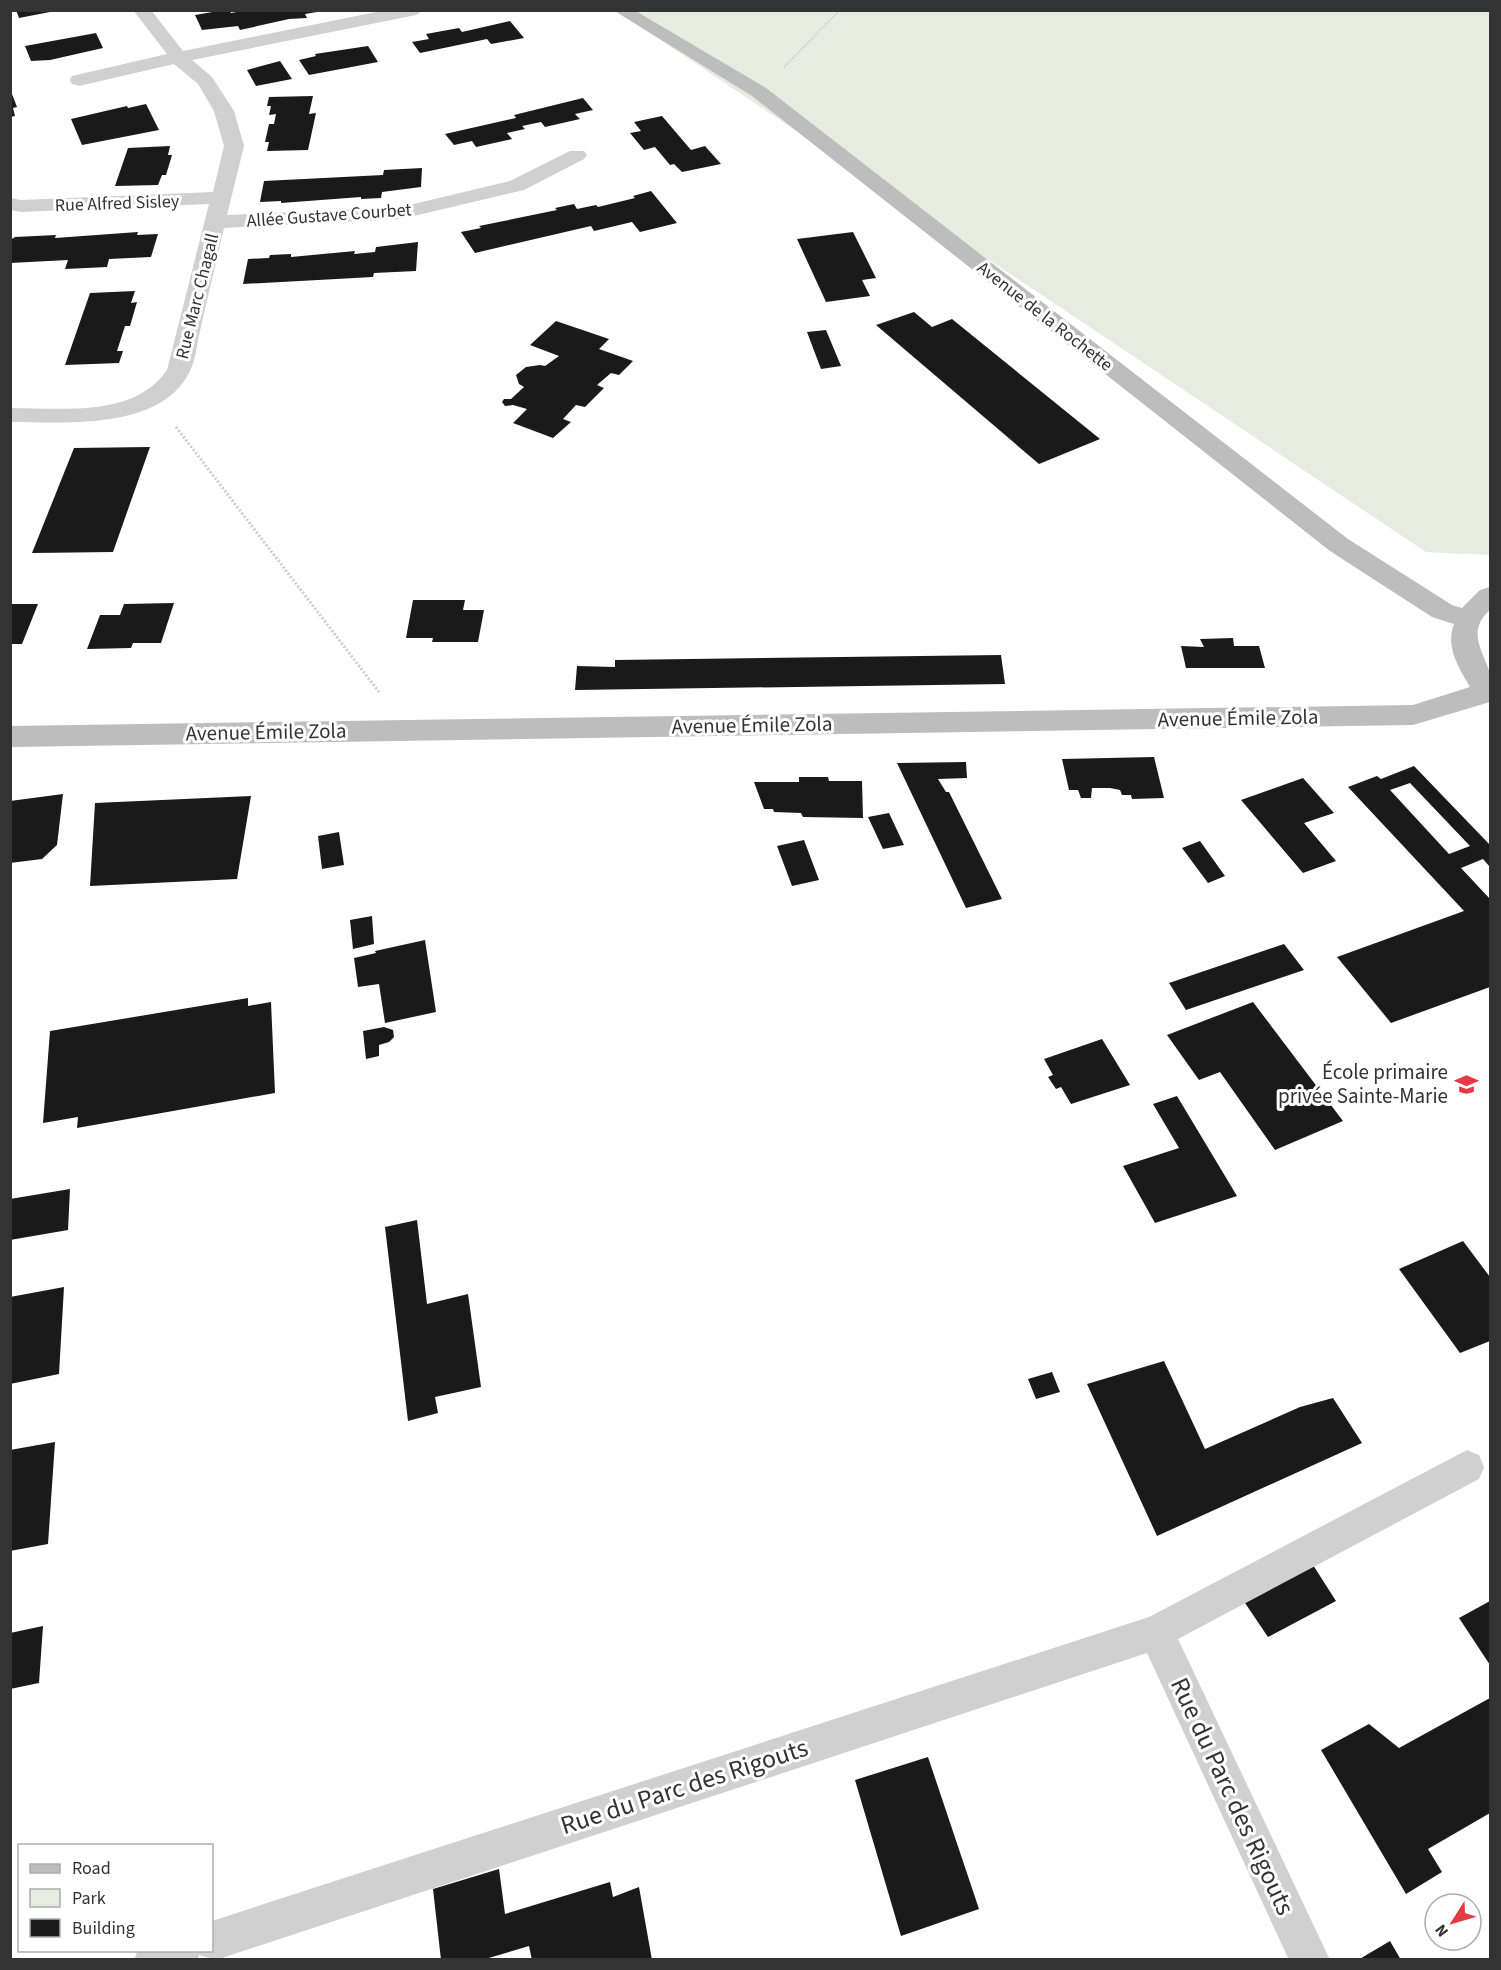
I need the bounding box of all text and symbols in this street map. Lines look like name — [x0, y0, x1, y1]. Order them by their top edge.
street label: Rue Alfred Sisley — [54, 189, 180, 218]
street label: Allée Gustave Courbet — [246, 197, 412, 234]
street label: Rue Marc Chagall — [170, 231, 225, 362]
street label: Avenue de la Rochette — [972, 255, 1118, 377]
street label: Avenue Émile Zola — [1157, 702, 1319, 734]
street label: Avenue Émile Zola — [671, 709, 833, 741]
street label: Avenue Émile Zola — [185, 716, 347, 748]
place label: École primaire privée Sainte-Marie — [1278, 1057, 1448, 1111]
school or university icon: École primaire privée Sainte-Marie — [1453, 1071, 1479, 1097]
street label: Rue du Parc des Rigouts — [1161, 1671, 1304, 1921]
street label: Rue du Parc des Rigouts — [556, 1729, 813, 1844]
legend — [18, 1844, 213, 1952]
text: Road — [72, 1856, 111, 1881]
text: Park — [72, 1886, 106, 1911]
north arrow — [1423, 1892, 1483, 1952]
text: Building — [72, 1916, 135, 1941]
text: N — [1430, 1920, 1454, 1941]

